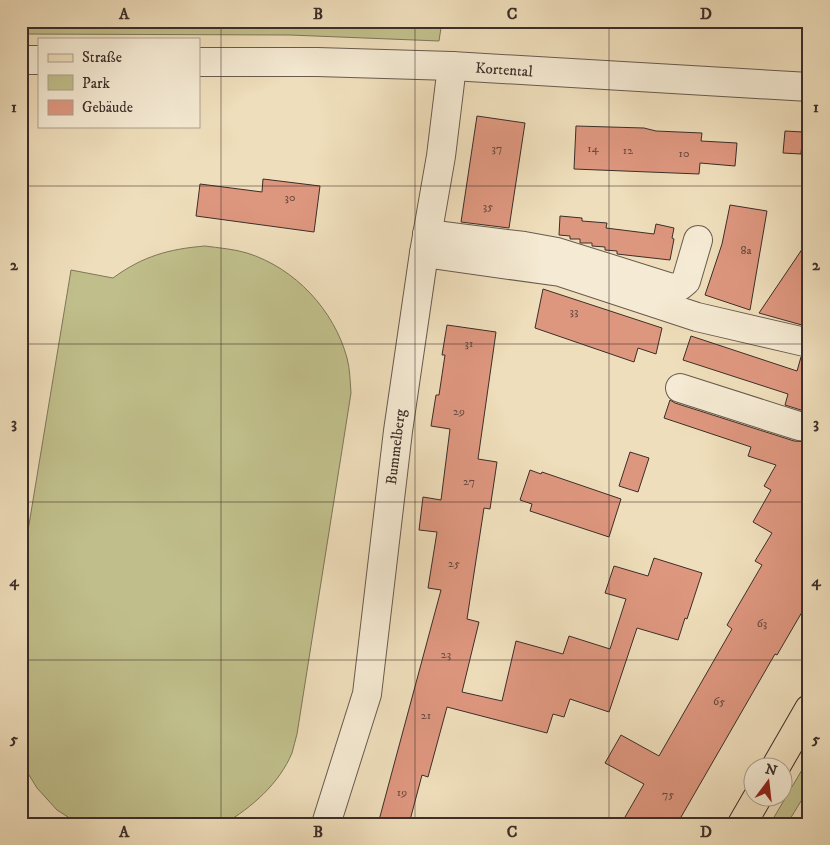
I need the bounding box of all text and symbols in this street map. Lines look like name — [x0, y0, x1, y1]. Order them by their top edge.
text: A — [118, 4, 130, 24]
text: B — [313, 4, 323, 24]
text: C — [507, 4, 517, 24]
text: D — [700, 4, 712, 24]
legend — [38, 38, 200, 128]
text: Straße — [82, 48, 122, 67]
street label: Kortental — [475, 59, 534, 82]
text: Park — [82, 74, 111, 93]
text: 1 — [11, 97, 17, 117]
text: 1 — [813, 97, 819, 117]
text: Gebäude — [82, 98, 133, 117]
house number: 37 — [492, 141, 502, 156]
house number: 14 — [587, 141, 600, 156]
house number: 12 — [623, 143, 633, 158]
house number: 10 — [679, 146, 689, 161]
house number: 30 — [285, 190, 295, 205]
house number: 35 — [483, 199, 493, 214]
house number: 8a — [740, 243, 752, 258]
text: 2 — [10, 255, 19, 275]
text: 2 — [812, 255, 821, 275]
house number: 33 — [570, 304, 578, 319]
house number: 31 — [465, 336, 473, 351]
house number: 29 — [453, 404, 465, 419]
street label: Bummelberg — [382, 407, 410, 486]
text: 3 — [11, 413, 17, 433]
text: 3 — [813, 413, 819, 433]
house number: 27 — [463, 474, 475, 489]
house number: 25 — [448, 556, 460, 571]
text: 4 — [8, 571, 19, 591]
text: 4 — [810, 571, 821, 591]
house number: 63 — [757, 616, 767, 631]
house number: 23 — [441, 647, 451, 662]
house number: 65 — [713, 694, 725, 709]
house number: 21 — [421, 708, 431, 723]
text: 5 — [9, 729, 18, 749]
text: 5 — [811, 729, 820, 749]
north arrow — [742, 758, 792, 808]
text: N — [763, 760, 779, 781]
house number: 19 — [397, 785, 407, 800]
house number: 75 — [662, 787, 674, 802]
text: A — [118, 822, 130, 842]
text: B — [313, 822, 323, 842]
text: C — [507, 822, 517, 842]
text: D — [700, 822, 712, 842]

